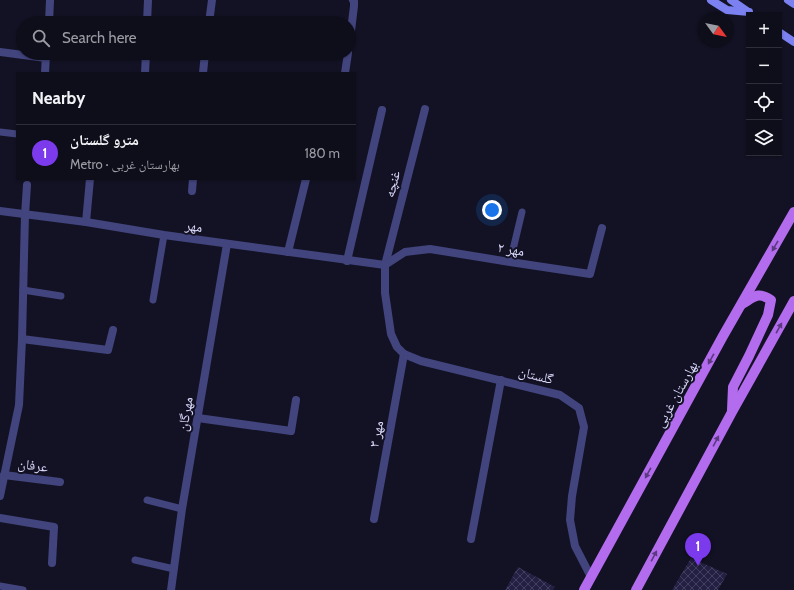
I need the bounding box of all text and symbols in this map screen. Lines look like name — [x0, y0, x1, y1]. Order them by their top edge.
north arrow — [698, 12, 734, 48]
map controls — [746, 12, 782, 156]
button: + — [746, 12, 782, 48]
search box — [16, 16, 356, 60]
icon: search — [30, 27, 52, 49]
text: Search here — [62, 29, 137, 47]
button: − — [746, 48, 782, 84]
button: locate — [746, 84, 782, 120]
text: Nearby — [32, 88, 85, 108]
button: layers — [746, 120, 782, 156]
text: مترو گلستان — [70, 131, 139, 149]
text: 1 — [43, 145, 47, 161]
text: 180 m — [304, 145, 340, 161]
text: Metro · بهارستان غربی — [70, 156, 180, 172]
street label: غنچه — [380, 169, 404, 199]
your location — [482, 200, 502, 220]
street label: مهر — [183, 216, 204, 236]
street label: مهر ۲ — [496, 238, 526, 260]
one-way arrow — [771, 240, 778, 252]
one-way arrow — [776, 322, 783, 333]
one-way arrow — [707, 353, 714, 365]
street label: بهارستان غربی — [650, 357, 702, 430]
street label: گلستان — [517, 362, 555, 388]
street label: مهرگان — [173, 395, 197, 433]
street label: مهر ۳ — [365, 419, 387, 449]
one-way arrow — [713, 436, 720, 447]
street label: عرفان — [17, 454, 49, 476]
one-way arrow — [645, 467, 651, 479]
pin: 1 — [685, 533, 711, 566]
one-way arrow — [651, 550, 658, 562]

